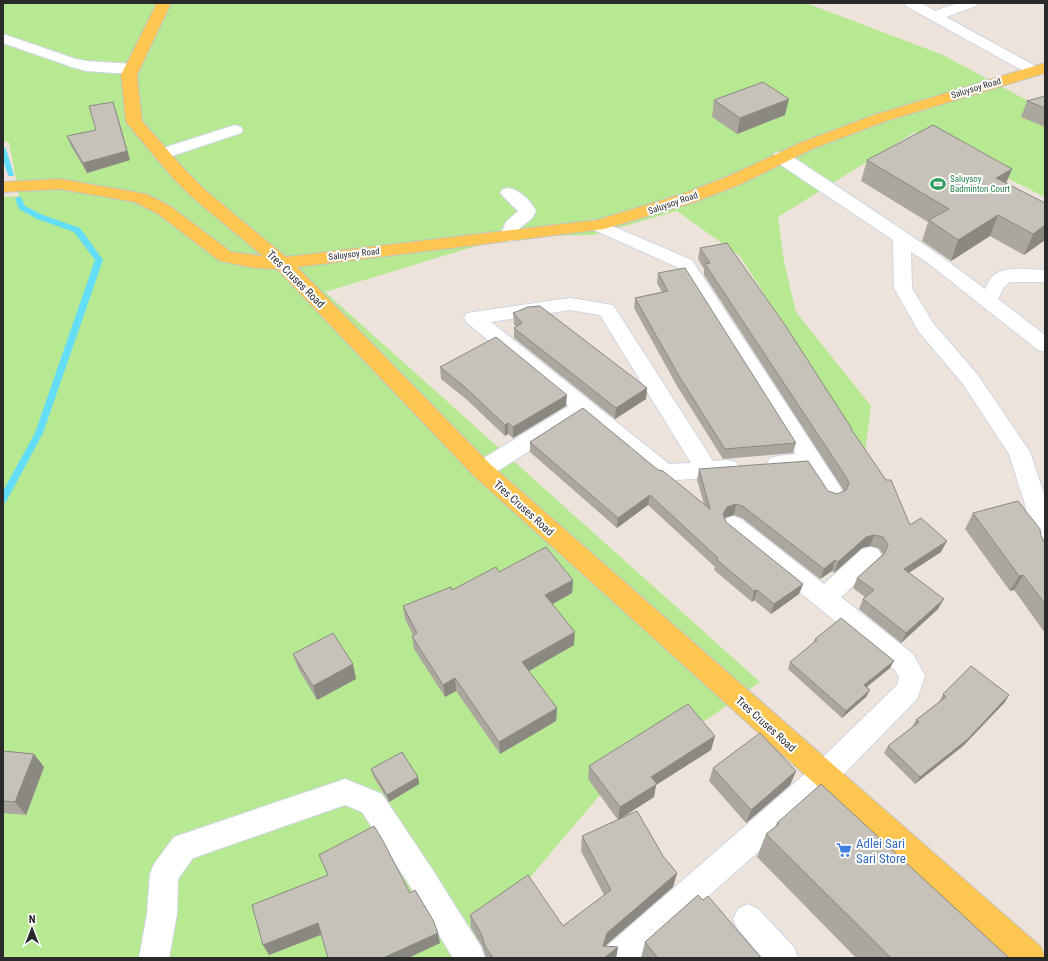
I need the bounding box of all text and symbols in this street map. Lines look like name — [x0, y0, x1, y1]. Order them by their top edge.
street label: Saluysoy Road — [950, 76, 1002, 100]
place label: Saluysoy Badminton Court — [950, 174, 1010, 194]
sports icon: Saluysoy Badminton Court — [929, 175, 947, 193]
street label: Saluysoy Road — [647, 190, 699, 216]
street label: Saluysoy Road — [328, 246, 380, 262]
street label: Tres Cruses Road — [264, 248, 327, 311]
street label: Tres Cruses Road — [491, 478, 556, 539]
street label: Tres Cruses Road — [733, 694, 798, 755]
place label: Adlei Sari Sari Store — [856, 836, 906, 866]
supermarket icon: Adlei Sari Sari Store — [835, 841, 853, 859]
north arrow — [12, 909, 52, 949]
text: N — [29, 913, 36, 926]

